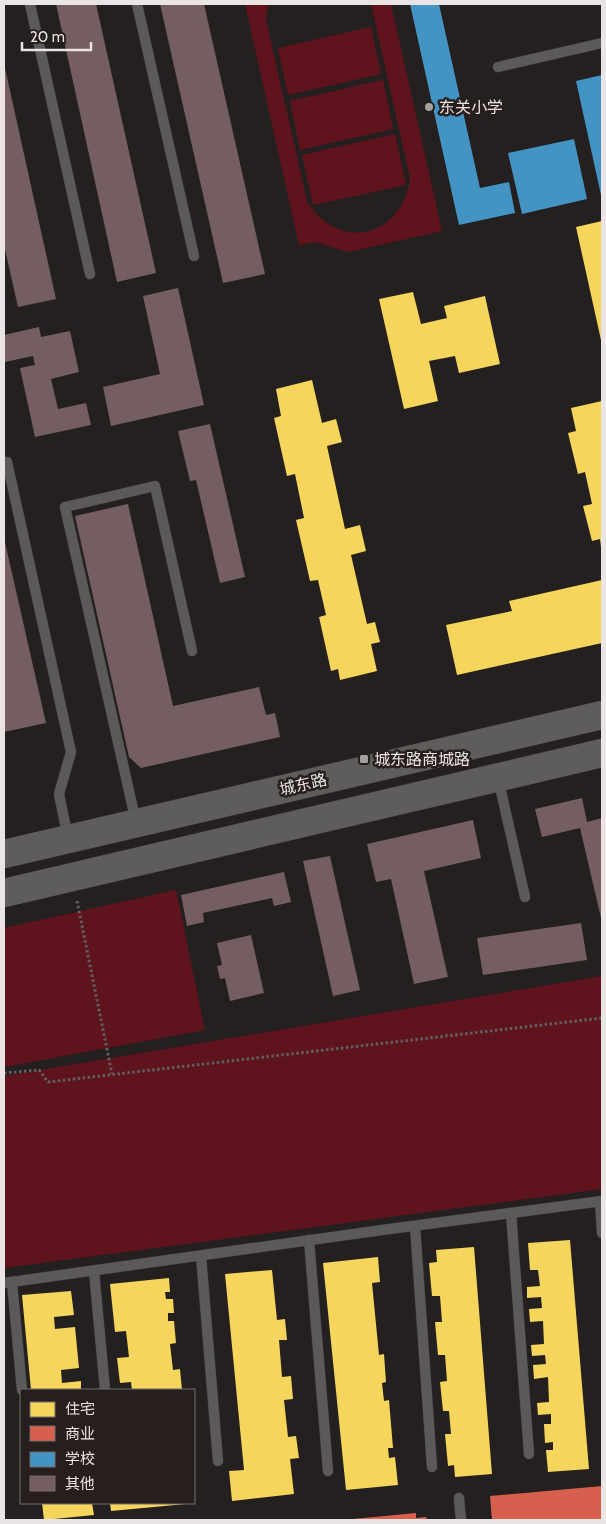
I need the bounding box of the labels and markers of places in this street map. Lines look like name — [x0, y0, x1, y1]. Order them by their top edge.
place label: 东关小学 — [439, 98, 503, 117]
marker: 东关小学 — [423, 101, 435, 113]
place label: 城东路商城路 — [374, 750, 470, 769]
marker: 城东路商城路 — [358, 753, 370, 765]

